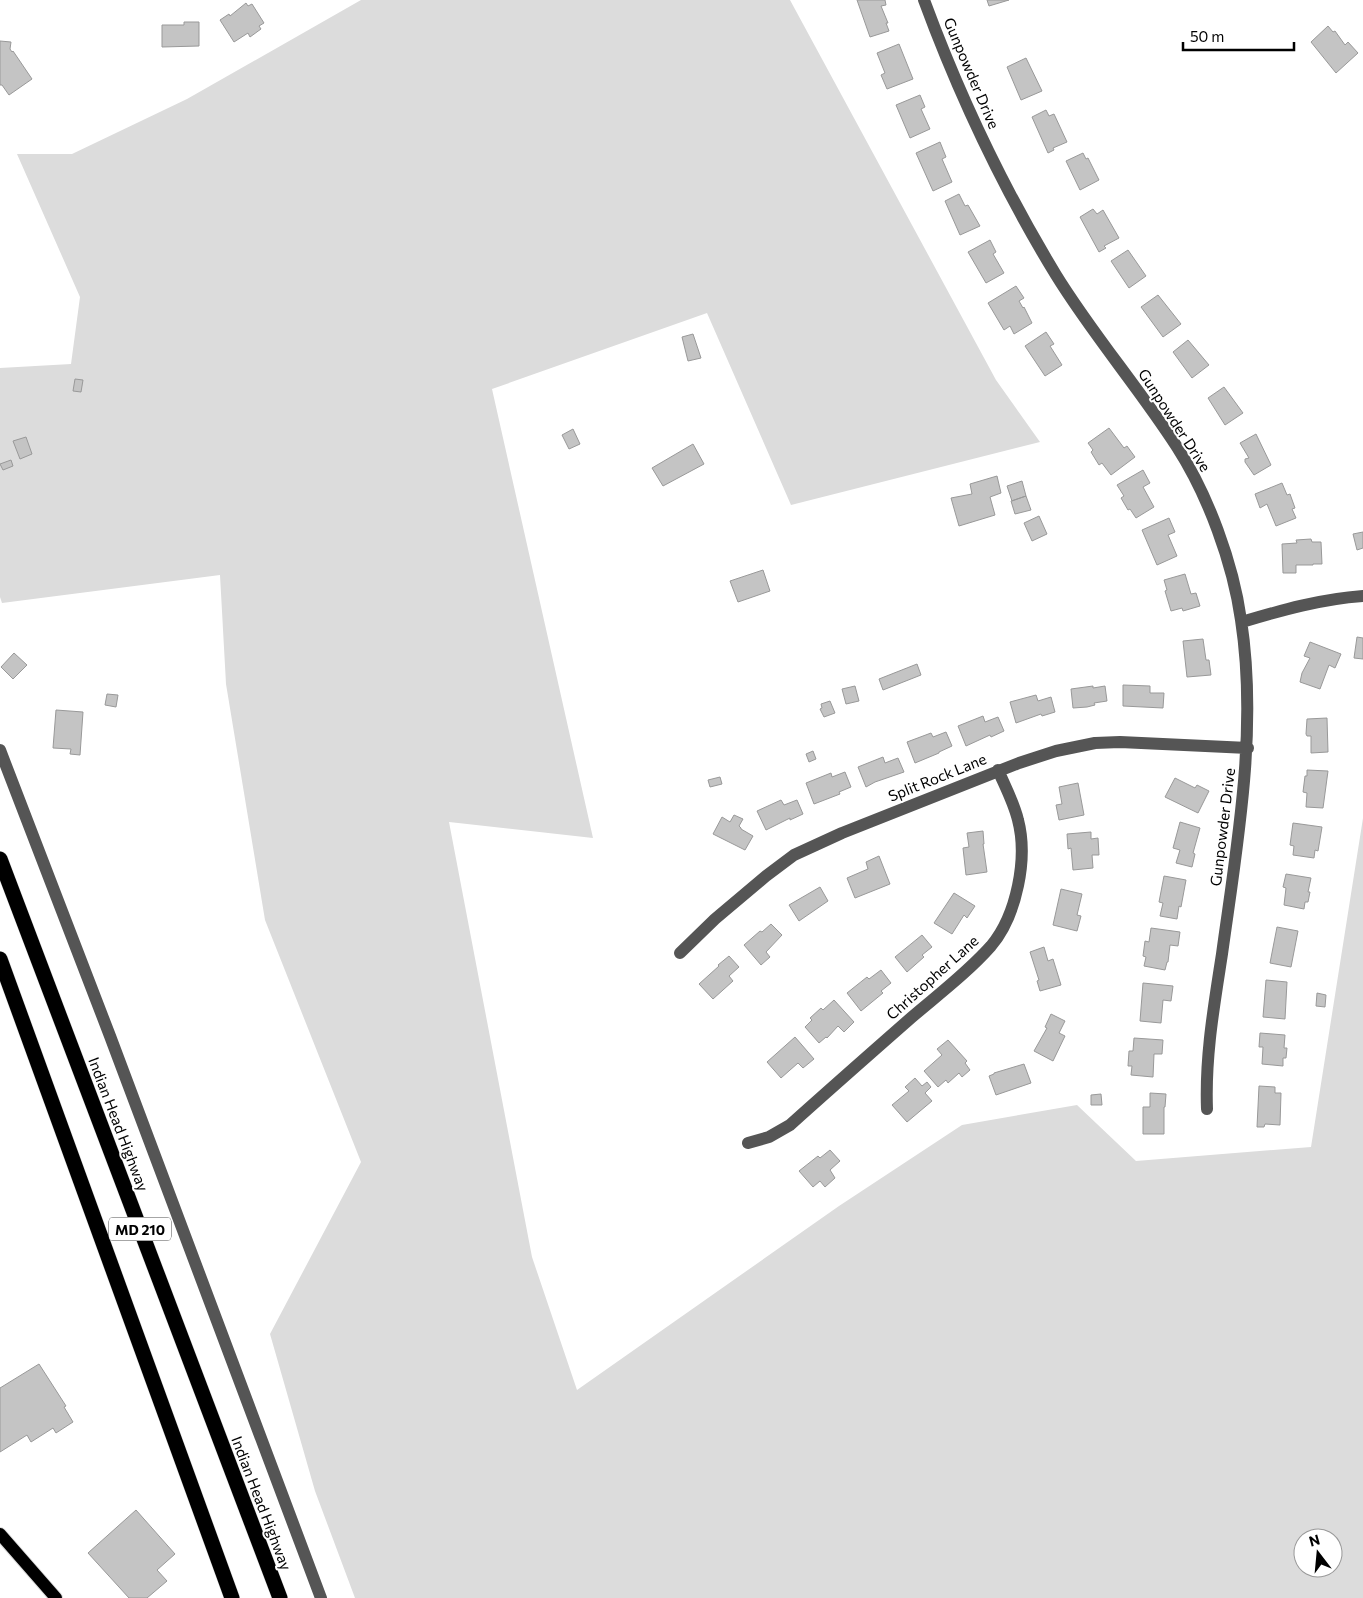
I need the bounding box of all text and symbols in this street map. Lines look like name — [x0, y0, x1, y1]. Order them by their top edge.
street label: Gunpowder Drive — [940, 15, 1004, 131]
scale bar — [1183, 20, 1294, 52]
text: 50 m — [1190, 27, 1224, 45]
street label: Gunpowder Drive — [1135, 365, 1215, 475]
street label: Split Rock Lane — [885, 749, 989, 805]
street label: Gunpowder Drive — [1206, 767, 1238, 887]
street label: Christopher Lane — [882, 931, 982, 1023]
street label: Indian Head Highway — [85, 1054, 153, 1194]
road number: MD 210 — [109, 1218, 171, 1240]
street label: Indian Head Highway — [228, 1433, 296, 1573]
north arrow — [1293, 1528, 1343, 1578]
text: N — [1307, 1530, 1322, 1550]

